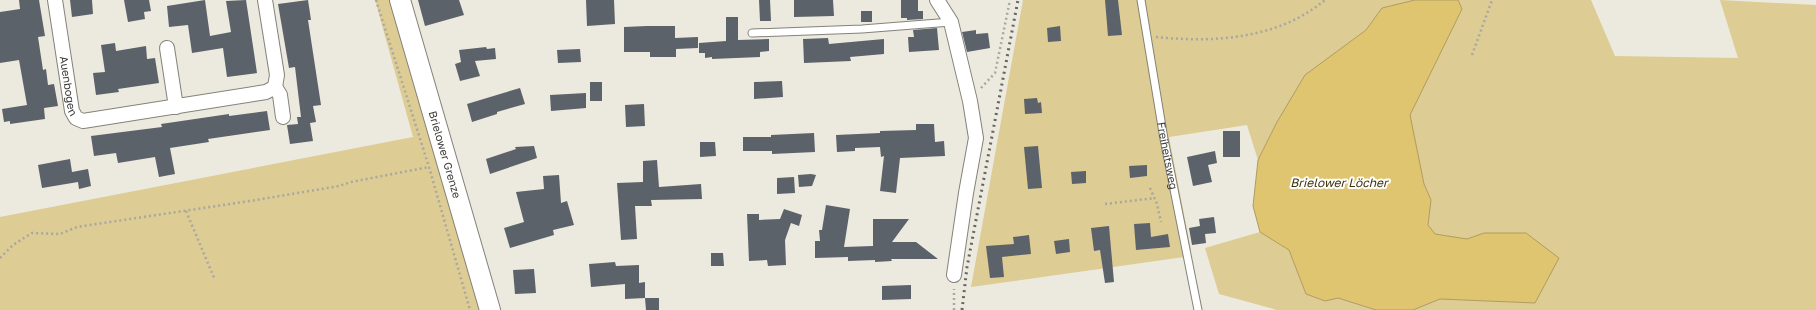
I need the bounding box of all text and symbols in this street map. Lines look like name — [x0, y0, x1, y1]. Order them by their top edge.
street label: Auenbogen — [58, 55, 80, 118]
street label: Brielower Grenze — [427, 109, 464, 200]
street label: Freiheitsweg — [1155, 121, 1181, 190]
water label: Brielower Löcher — [1290, 175, 1390, 190]

